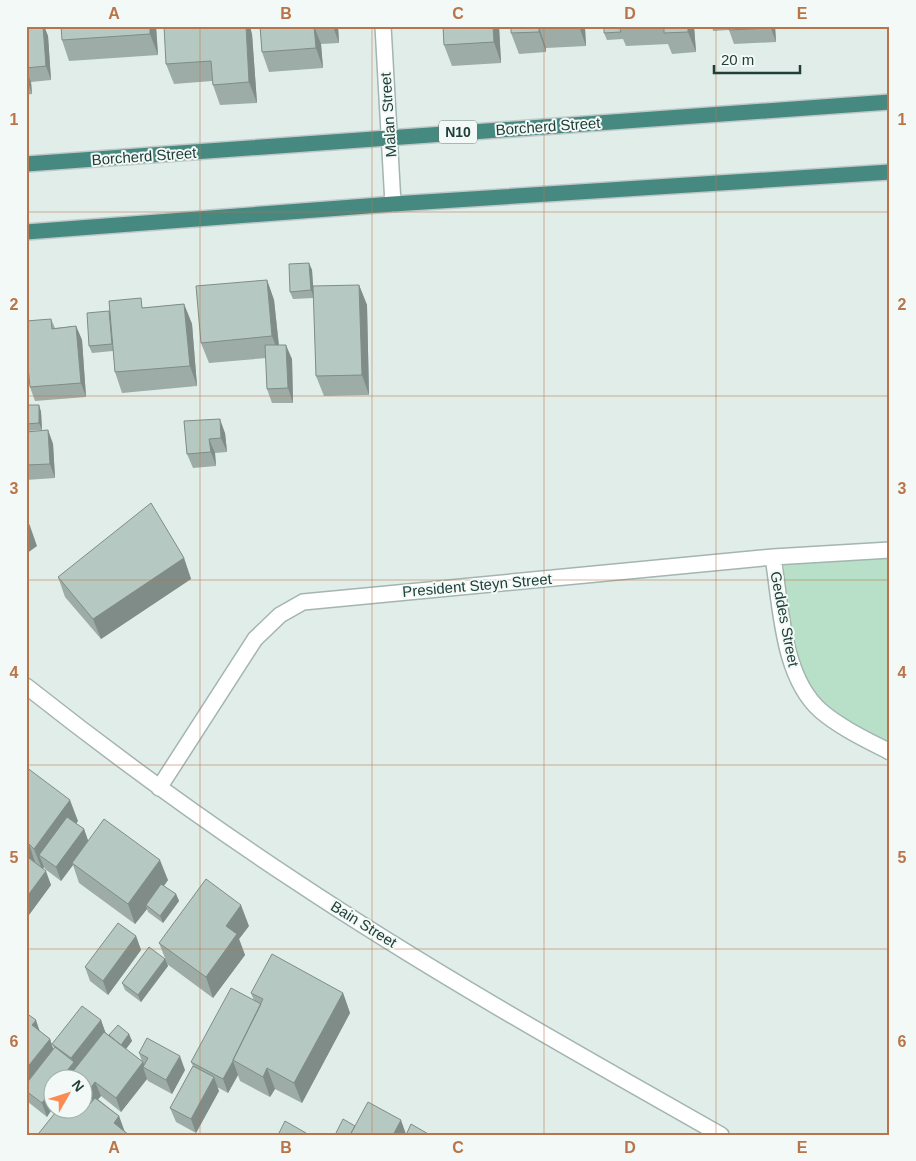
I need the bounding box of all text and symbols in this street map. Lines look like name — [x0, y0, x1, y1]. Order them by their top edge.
text: A — [108, 5, 120, 22]
text: B — [280, 5, 292, 22]
text: C — [452, 5, 464, 22]
text: D — [624, 5, 636, 22]
text: E — [797, 5, 808, 22]
scale bar — [714, 42, 800, 74]
text: 20 m — [721, 51, 754, 68]
street label: Malan Street — [376, 71, 399, 158]
text: 1 — [10, 111, 19, 128]
text: 1 — [898, 111, 907, 128]
street label: Borcherd Street — [495, 114, 602, 138]
road number: N10 — [439, 120, 477, 144]
street label: Borcherd Street — [91, 144, 198, 168]
text: 2 — [10, 296, 19, 313]
text: 2 — [898, 296, 907, 313]
text: 3 — [10, 480, 19, 497]
text: 3 — [898, 480, 907, 497]
street label: President Steyn Street — [401, 570, 553, 600]
street label: Geddes Street — [767, 570, 803, 669]
text: 4 — [10, 664, 19, 681]
text: 4 — [898, 664, 907, 681]
text: 5 — [10, 849, 19, 866]
text: 5 — [898, 849, 907, 866]
street label: Bain Street — [328, 897, 401, 951]
text: 6 — [10, 1033, 19, 1050]
text: 6 — [898, 1033, 907, 1050]
north arrow — [42, 1068, 92, 1118]
text: N — [69, 1077, 88, 1095]
text: A — [108, 1139, 120, 1156]
text: B — [280, 1139, 292, 1156]
text: C — [452, 1139, 464, 1156]
text: D — [624, 1139, 636, 1156]
text: E — [797, 1139, 808, 1156]

